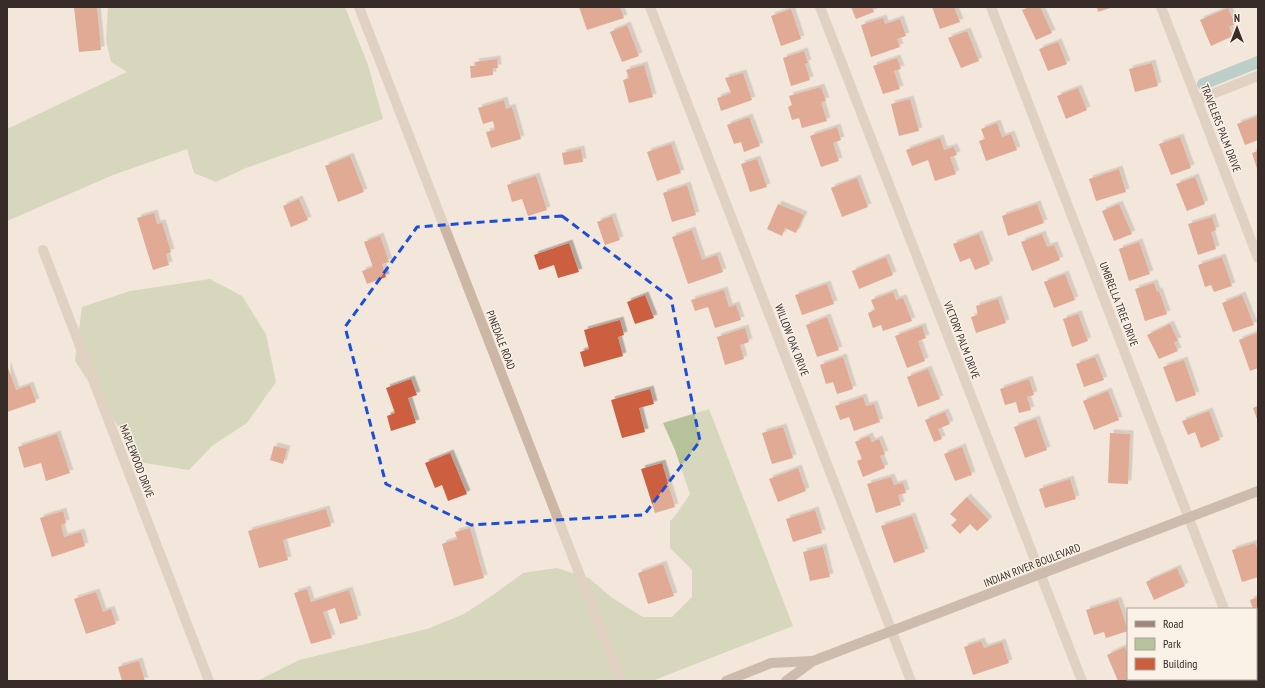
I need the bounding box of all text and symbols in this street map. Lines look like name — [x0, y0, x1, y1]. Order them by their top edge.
north arrow — [1217, 8, 1257, 48]
text: N — [1234, 11, 1240, 25]
street label: TRAVELERS PALM DRIVE — [1198, 82, 1244, 174]
street label: UMBRELLA TREE DRIVE — [1096, 260, 1142, 348]
street label: VICTORY PALM DRIVE — [940, 298, 983, 381]
street label: WILLOW OAK DRIVE — [772, 302, 812, 378]
street label: PINEDALE ROAD — [483, 308, 519, 372]
street label: MAPLEWOOD DRIVE — [117, 422, 157, 500]
street label: INDIAN RIVER BOULEVARD — [982, 540, 1083, 590]
legend — [1127, 608, 1257, 680]
text: Road — [1163, 616, 1183, 631]
text: Park — [1163, 636, 1181, 651]
text: Building — [1163, 656, 1198, 671]

